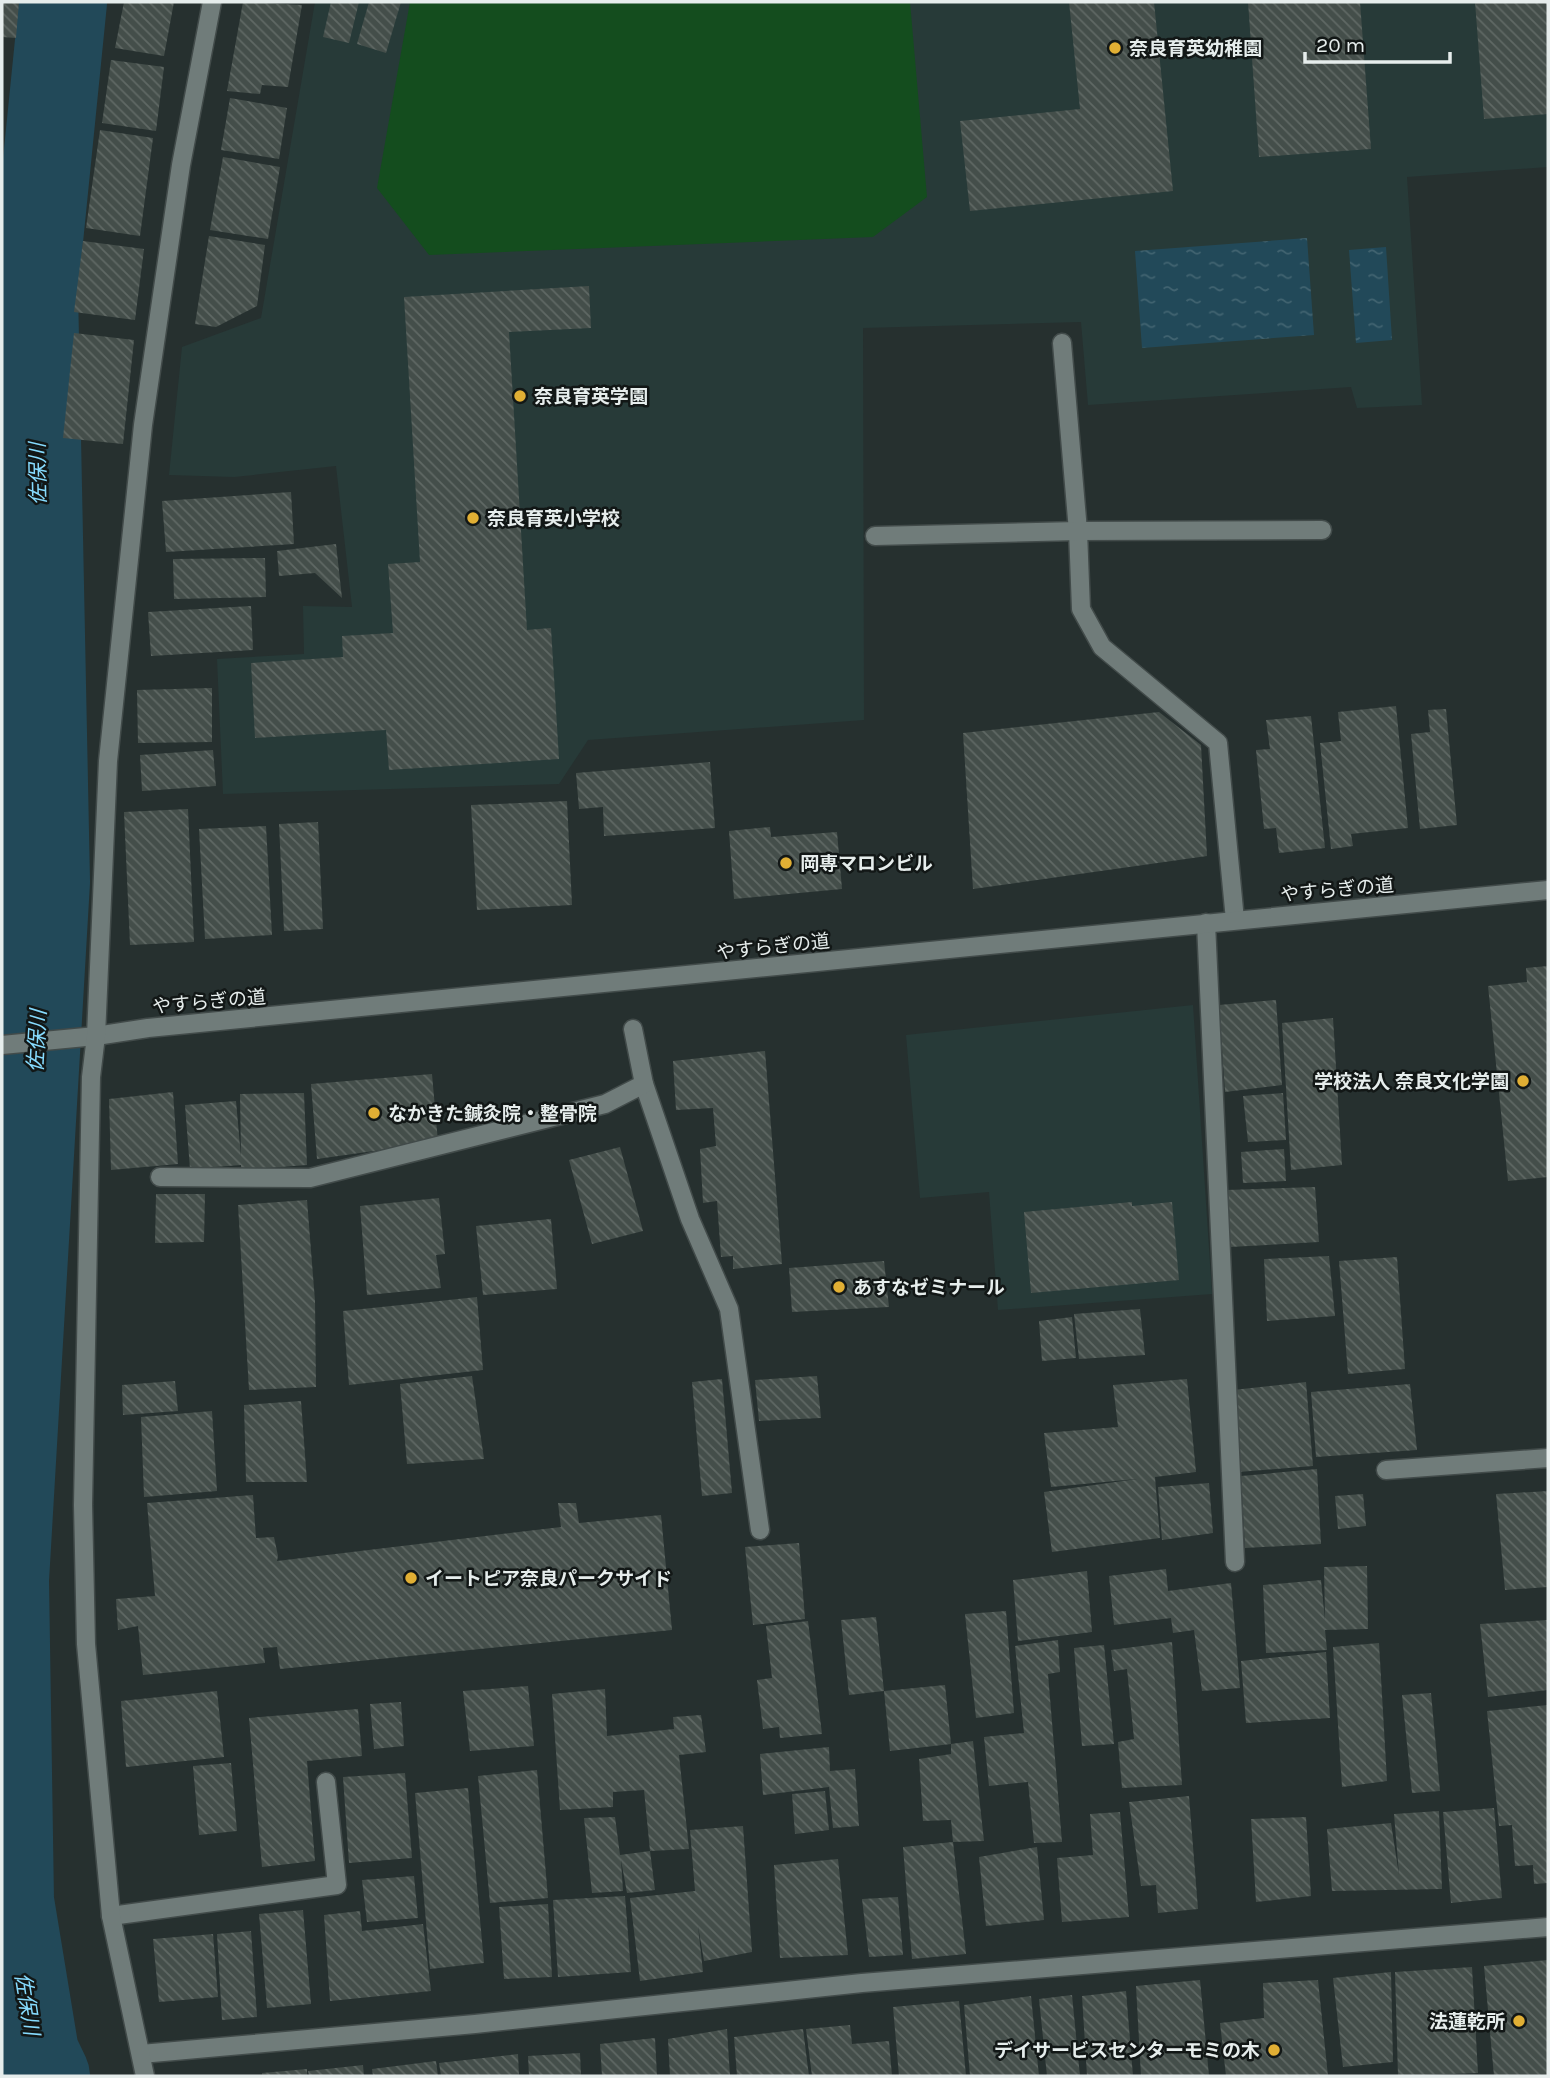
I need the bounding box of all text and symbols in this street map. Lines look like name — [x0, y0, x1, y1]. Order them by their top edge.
scale bar — [1305, 21, 1450, 65]
text: 20 m — [1316, 33, 1365, 57]
place label: 奈良育英幼稚園 — [1129, 38, 1262, 60]
marker: 奈良育英幼稚園 — [1107, 40, 1123, 56]
place label: 奈良育英学園 — [534, 386, 648, 408]
marker: 奈良育英学園 — [512, 388, 528, 404]
water label: 佐保川 — [25, 440, 51, 506]
place label: 奈良育英小学校 — [487, 508, 620, 530]
marker: 奈良育英小学校 — [465, 510, 481, 526]
place label: 岡専マロンビル — [800, 853, 933, 875]
marker: 岡専マロンビル — [778, 855, 794, 871]
street label: やすらぎの道 — [1279, 874, 1395, 906]
street label: やすらぎの道 — [715, 930, 831, 964]
street label: やすらぎの道 — [151, 986, 267, 1018]
water label: 佐保川 — [23, 1007, 51, 1073]
place label: 学校法人 奈良文化学園 — [1314, 1071, 1509, 1093]
marker: 学校法人 奈良文化学園 — [1515, 1073, 1531, 1089]
place label: なかきた鍼灸院・整骨院 — [388, 1103, 597, 1125]
marker: なかきた鍼灸院・整骨院 — [366, 1105, 382, 1121]
place label: あすなゼミナール — [853, 1277, 1005, 1299]
marker: あすなゼミナール — [831, 1279, 847, 1295]
place label: イートピア奈良パークサイド — [425, 1568, 672, 1590]
marker: イートピア奈良パークサイド — [403, 1570, 419, 1586]
water label: 佐保川 — [10, 1971, 44, 2039]
place label: 法蓮乾所 — [1429, 2011, 1505, 2033]
marker: 法蓮乾所 — [1511, 2013, 1527, 2029]
place label: デイサービスセンターモミの木 — [994, 2040, 1260, 2062]
marker: デイサービスセンターモミの木 — [1266, 2042, 1282, 2058]

